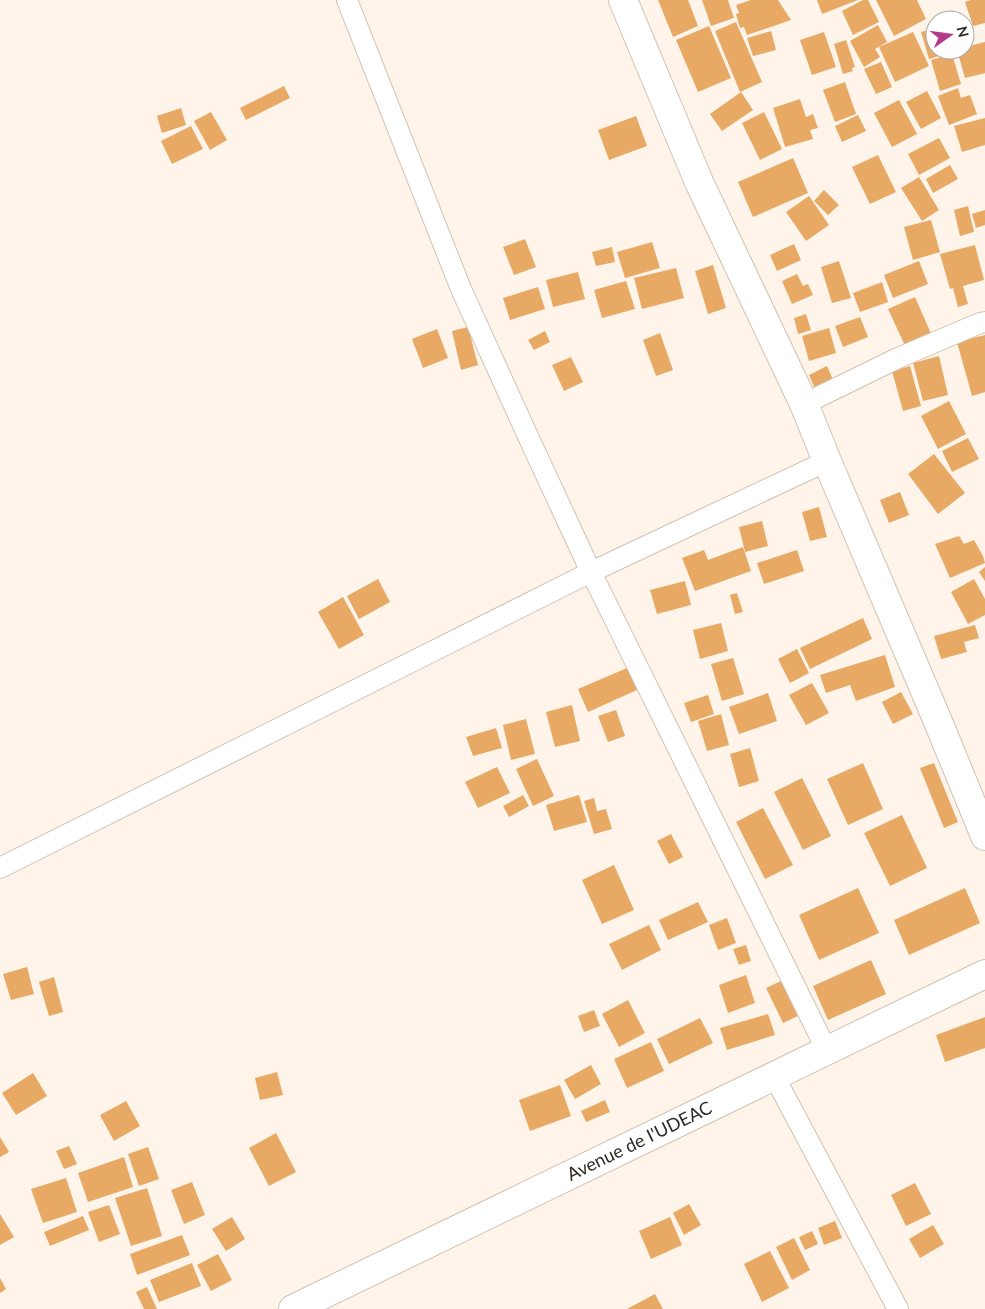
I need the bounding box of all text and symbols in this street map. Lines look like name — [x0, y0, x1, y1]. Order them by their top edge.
north arrow — [925, 10, 975, 60]
text: N — [954, 24, 973, 39]
street label: Avenue de I'UDEAC — [563, 1096, 715, 1185]

